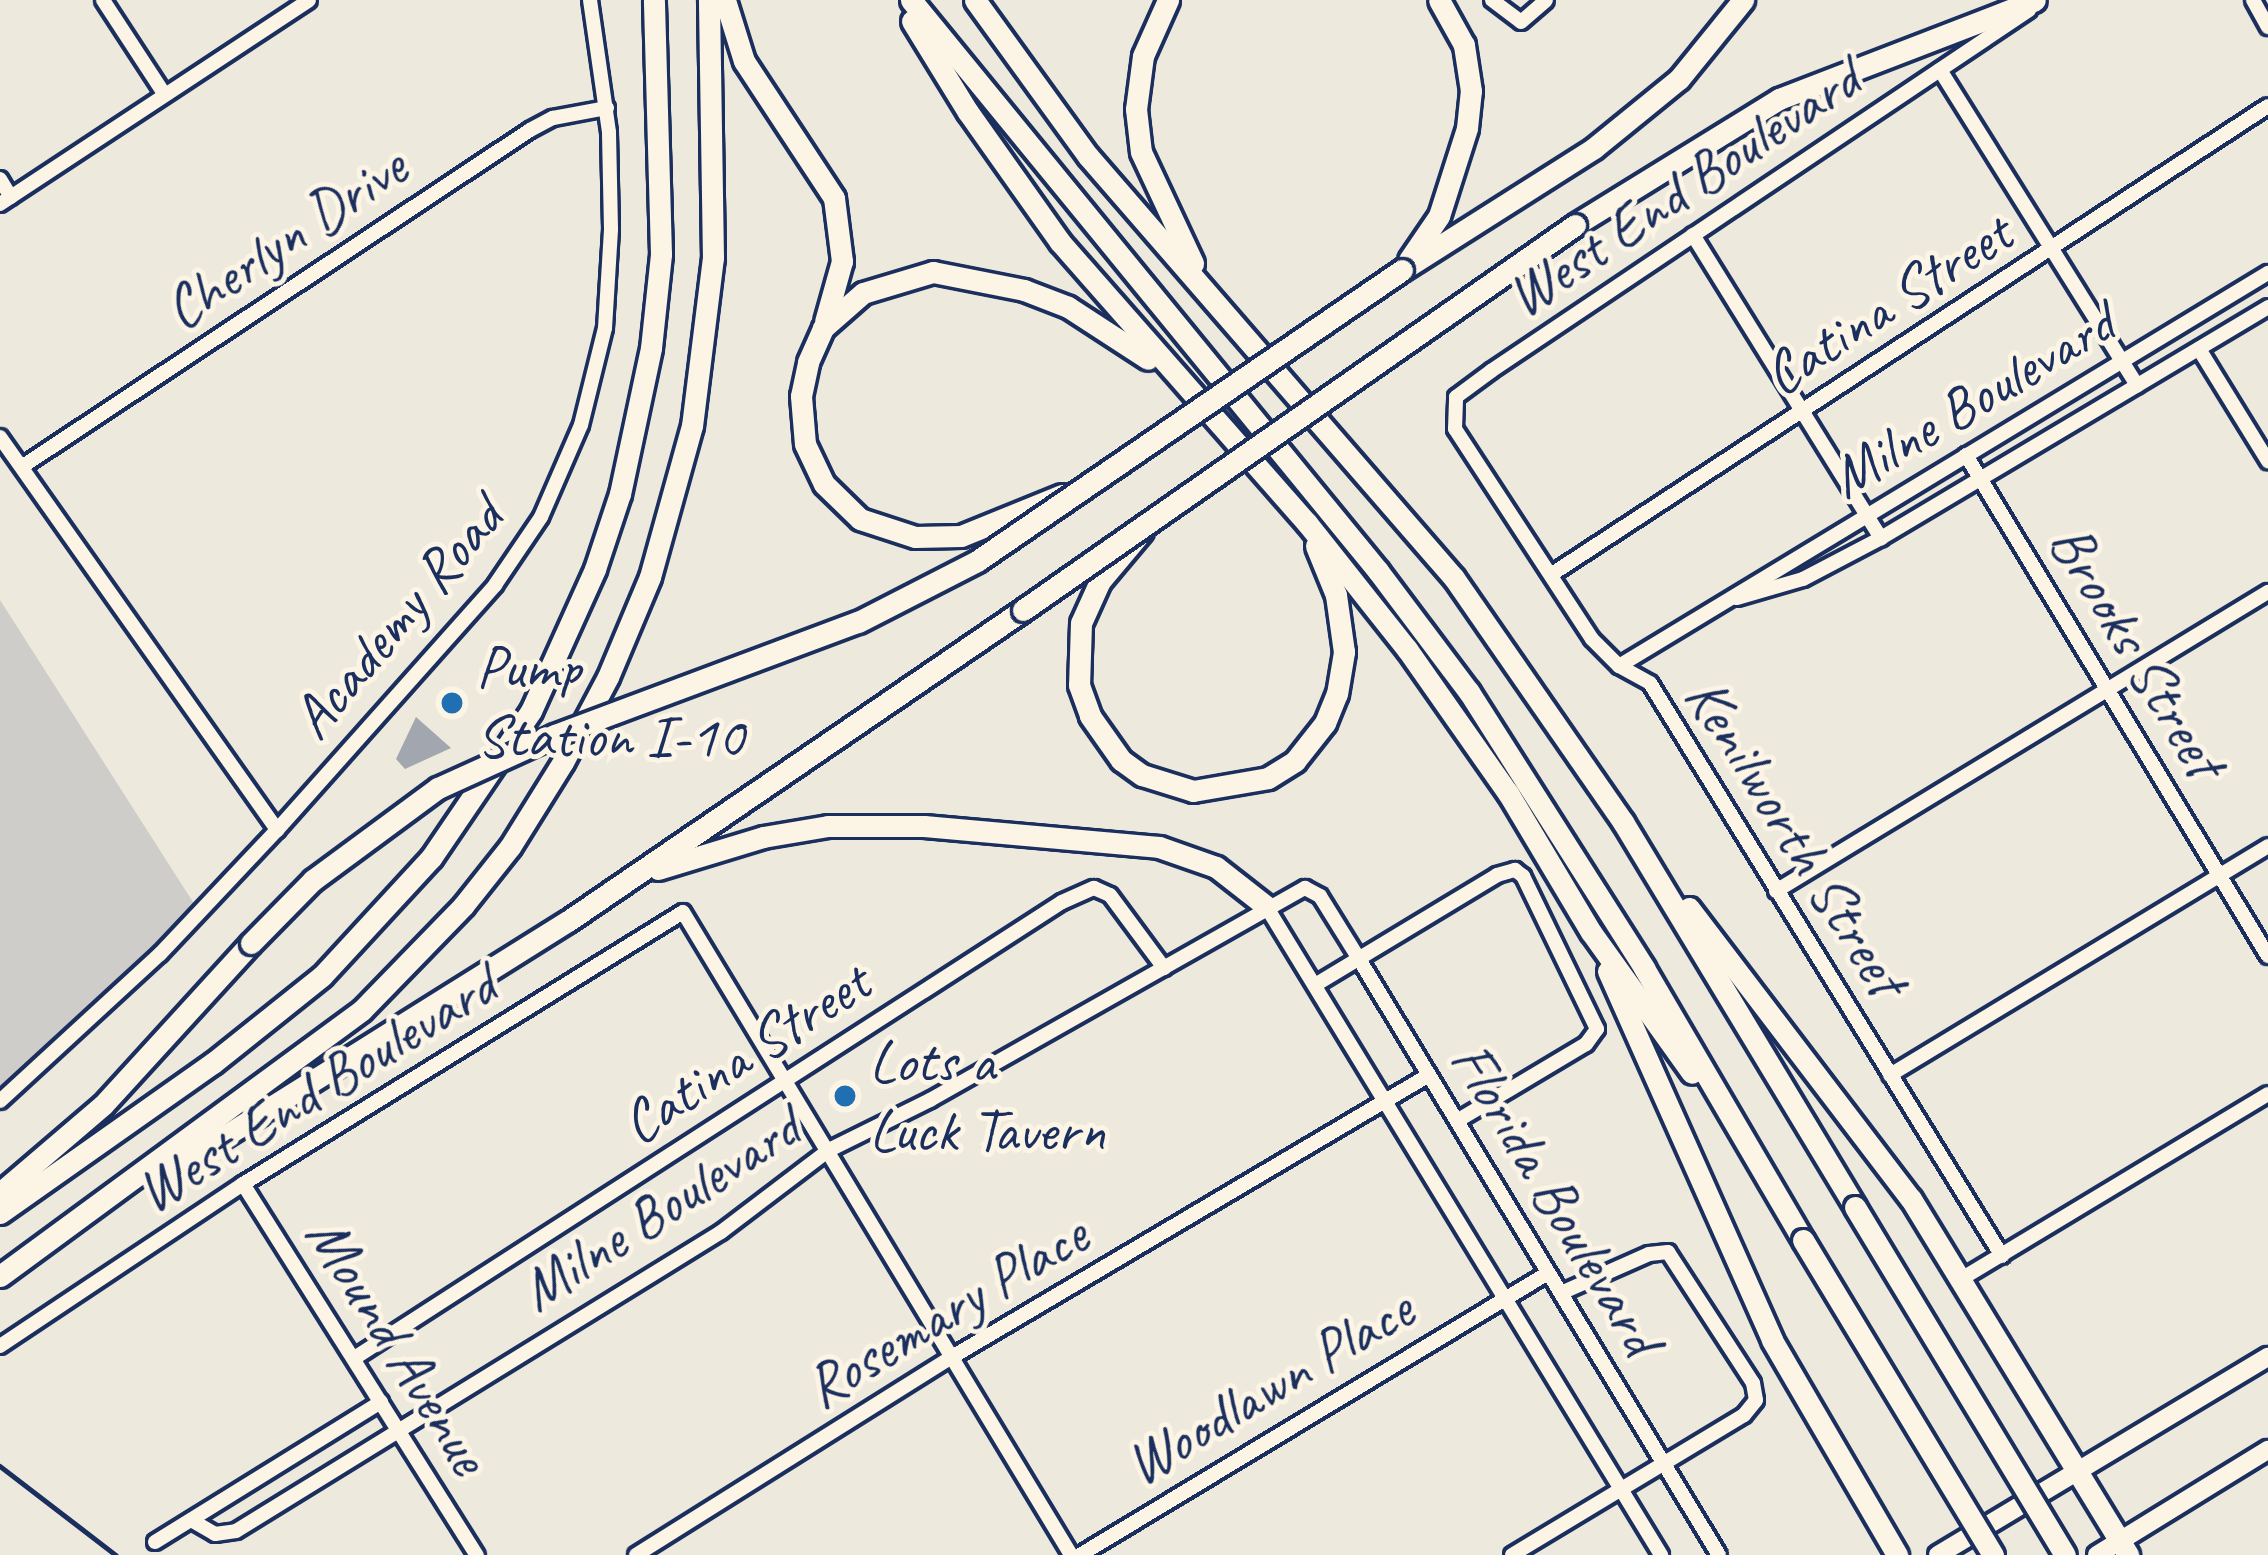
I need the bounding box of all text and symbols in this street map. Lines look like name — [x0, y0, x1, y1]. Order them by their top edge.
street label: West End Boulevard — [1493, 43, 1873, 333]
street label: Cherlyn Drive — [150, 131, 420, 345]
street label: Catina Street — [1749, 197, 2025, 411]
street label: Milne Boulevard — [1816, 286, 2128, 514]
street label: Academy Road — [276, 484, 518, 752]
street label: Brooks Street — [2033, 511, 2241, 791]
place label: Pump Station I-10 — [476, 632, 744, 773]
street label: Kenilworth Street — [1670, 665, 1922, 1009]
marker: Pump Station I-10 — [439, 690, 465, 716]
street label: Catina Street — [607, 946, 883, 1160]
street label: West End Boulevard — [123, 950, 509, 1228]
place label: Lots a Luck Tavern — [869, 1026, 1107, 1167]
street label: Florida Boulevard — [1435, 1029, 1677, 1367]
marker: Lots a Luck Tavern — [832, 1083, 858, 1109]
street label: Milne Boulevard — [506, 1091, 814, 1327]
street label: Rosemary Place — [792, 1199, 1100, 1423]
street label: Mound Avenue — [291, 1203, 505, 1487]
street label: Woodlawn Place — [1113, 1273, 1425, 1501]

